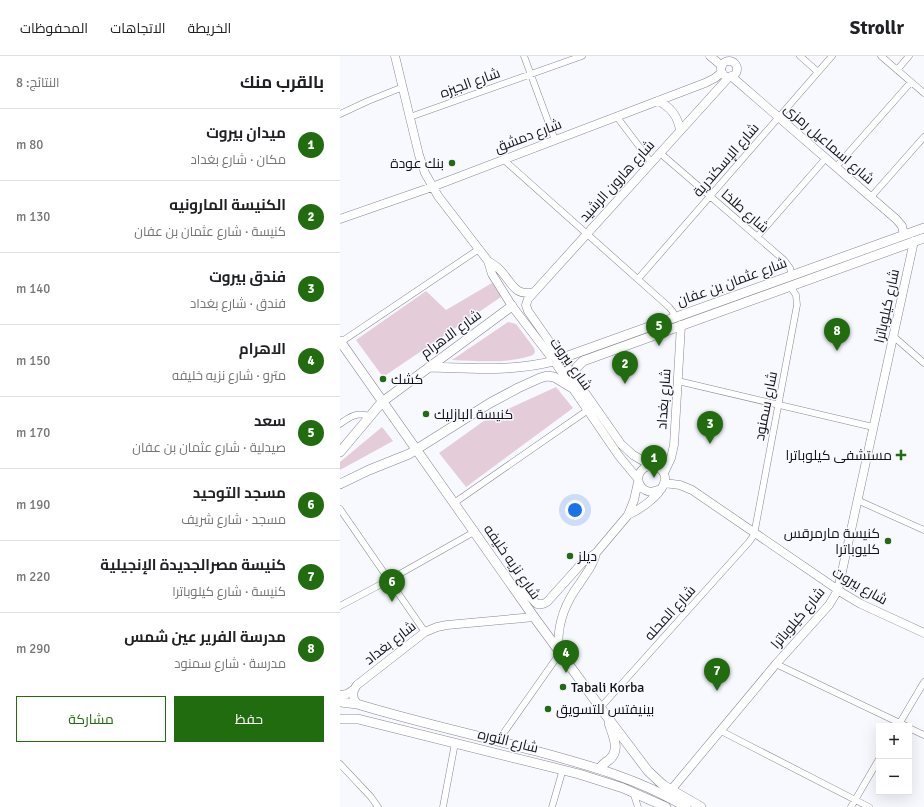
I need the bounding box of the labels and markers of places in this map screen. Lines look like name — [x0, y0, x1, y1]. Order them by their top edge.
place label: بنك عودة — [390, 155, 444, 172]
marker: بنك عودة — [447, 158, 457, 168]
pin: 5 — [646, 313, 672, 346]
pin: 8 — [824, 318, 850, 351]
pin: 2 — [612, 351, 638, 384]
place label: كشك — [391, 371, 423, 388]
marker: كشك — [378, 374, 388, 384]
place label: كنيسة البازليك — [434, 406, 513, 423]
marker: كنيسة البازليك — [421, 409, 431, 419]
pin: 3 — [697, 411, 723, 444]
pin: 1 — [641, 445, 667, 478]
place label: مستشفى كيلوباترا — [786, 447, 892, 464]
marker: مستشفى كيلوباترا — [895, 449, 907, 461]
place label: كنيسة مارمرقس كليوباترا — [784, 525, 880, 558]
marker: كنيسة مارمرقس كليوباترا — [883, 536, 893, 546]
place label: ديلز — [577, 548, 597, 565]
marker: ديلز — [565, 551, 575, 561]
pin: 6 — [379, 569, 405, 602]
pin: 4 — [553, 640, 579, 673]
pin: 7 — [704, 658, 730, 691]
place label: Tabali Korba — [571, 679, 644, 696]
marker: Tabali Korba — [558, 682, 568, 692]
place label: بينيفتس للتسويق — [556, 701, 654, 718]
marker: بينيفتس للتسويق — [543, 704, 553, 714]

